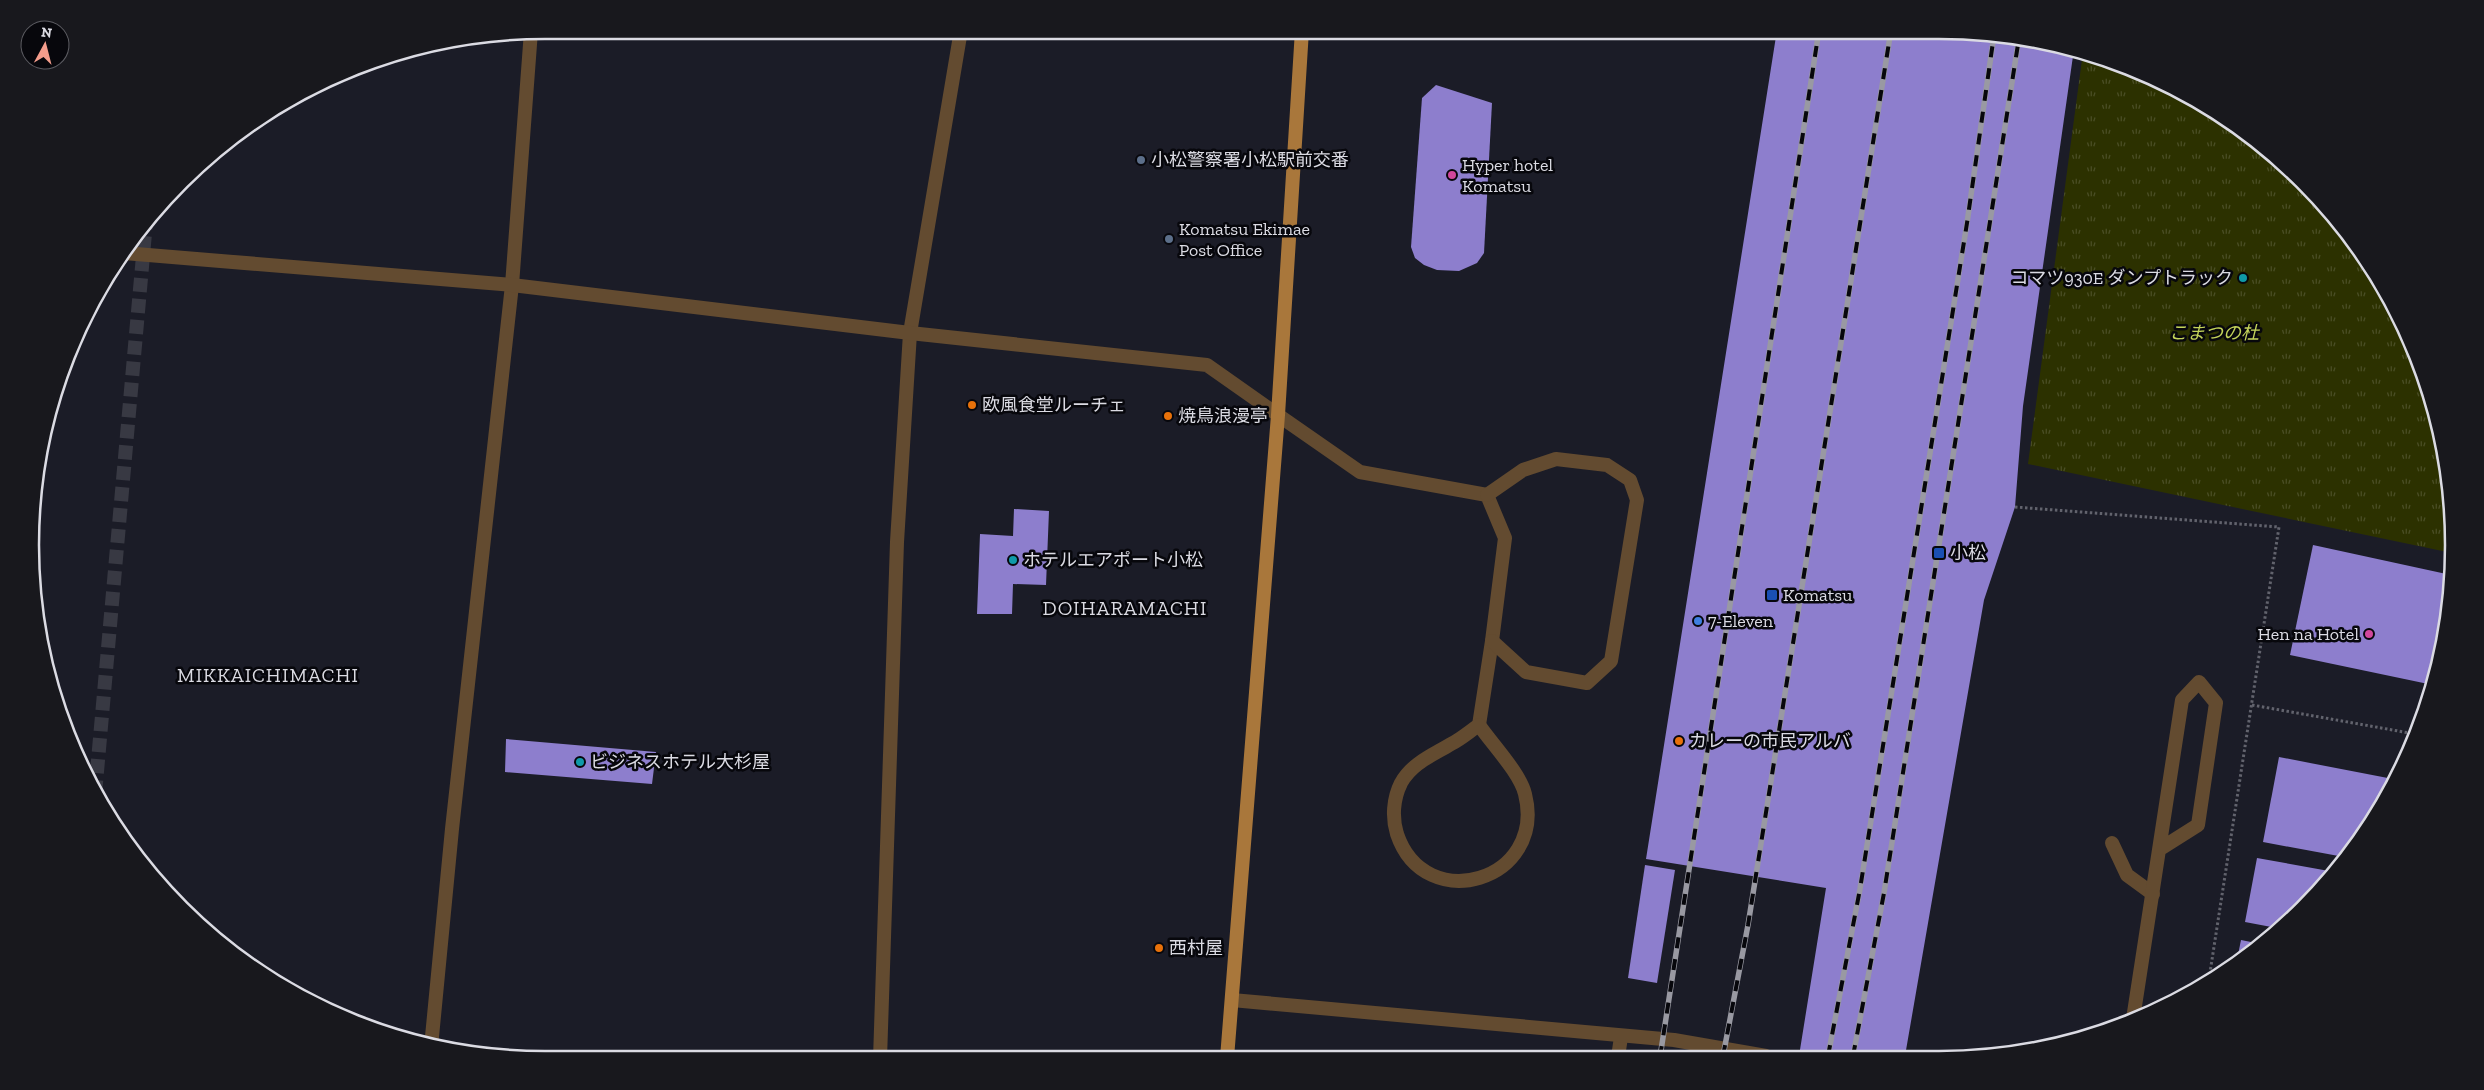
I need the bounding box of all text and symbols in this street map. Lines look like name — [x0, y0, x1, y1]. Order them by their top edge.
north arrow — [20, 20, 70, 70]
text: N — [40, 24, 53, 42]
place label: 小松警察署小松駅前交番 — [1151, 149, 1349, 171]
marker: 小松警察署小松駅前交番 — [1135, 154, 1147, 166]
place label: Hyper hotel Komatsu — [1462, 154, 1553, 197]
marker: Hyper hotel Komatsu — [1446, 169, 1458, 181]
place label: Komatsu Ekimae Post Office — [1179, 218, 1310, 261]
marker: Komatsu Ekimae Post Office — [1163, 233, 1175, 245]
place label: コマツ930E ダンプトラック — [2010, 267, 2233, 289]
marker: コマツ930E ダンプトラック — [2237, 272, 2249, 284]
park label: こまつの杜 — [2169, 322, 2261, 344]
place label: 欧風食堂ルーチェ — [982, 394, 1126, 416]
marker: 欧風食堂ルーチェ — [966, 399, 978, 411]
place label: 焼鳥浪漫亭 — [1178, 405, 1268, 427]
marker: 焼鳥浪漫亭 — [1162, 410, 1174, 422]
place label: 小松 — [1950, 542, 1986, 564]
marker: 小松 — [1932, 546, 1946, 560]
place label: ホテルエアポート小松 — [1023, 549, 1203, 571]
marker: ホテルエアポート小松 — [1007, 554, 1019, 566]
place label: Komatsu — [1783, 584, 1852, 606]
marker: Komatsu — [1765, 588, 1779, 602]
district label: DOIHARAMACHI — [1043, 596, 1207, 620]
place label: 7-Eleven — [1708, 610, 1774, 632]
marker: 7-Eleven — [1692, 615, 1704, 627]
place label: Hen na Hotel — [2258, 623, 2359, 645]
marker: Hen na Hotel — [2363, 628, 2375, 640]
district label: MIKKAICHIMACHI — [177, 663, 359, 687]
place label: カレーの市民アルバ — [1689, 730, 1851, 752]
marker: カレーの市民アルバ — [1673, 735, 1685, 747]
place label: ビジネスホテル大杉屋 — [590, 751, 770, 773]
marker: ビジネスホテル大杉屋 — [574, 756, 586, 768]
place label: 西村屋 — [1169, 937, 1223, 959]
marker: 西村屋 — [1153, 942, 1165, 954]

